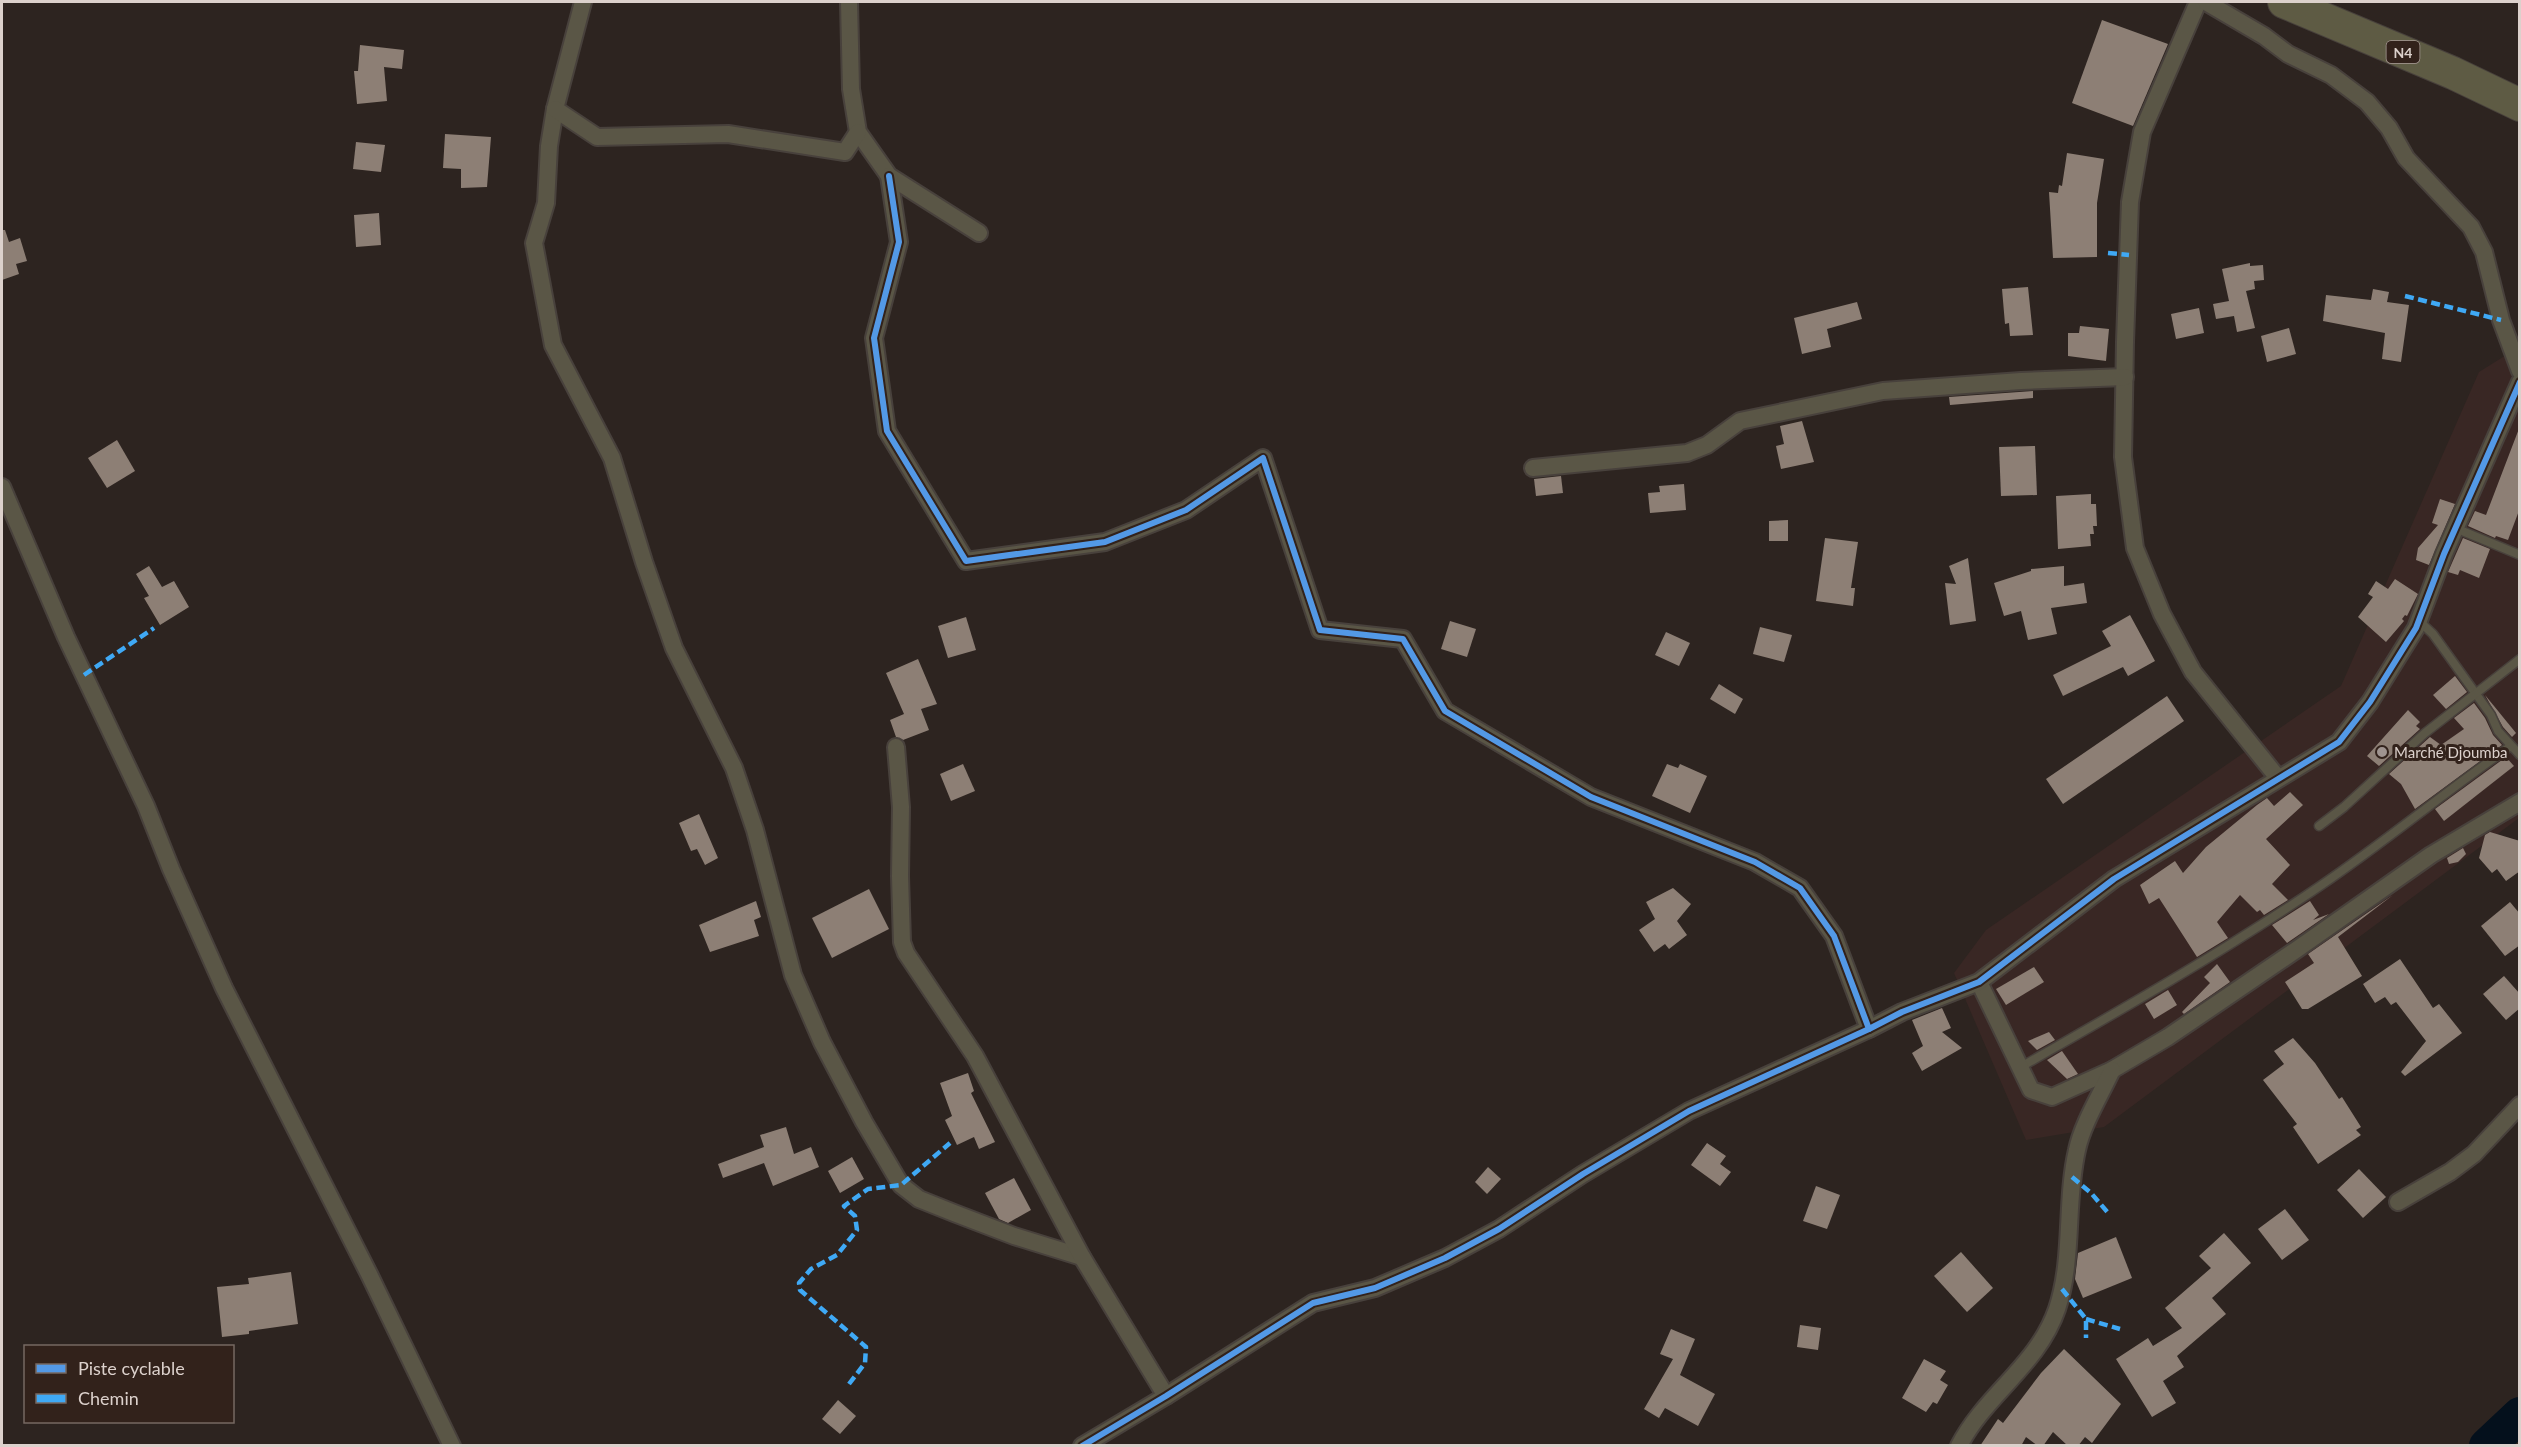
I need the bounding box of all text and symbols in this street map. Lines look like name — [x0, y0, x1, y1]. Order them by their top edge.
road number: N4 — [2386, 41, 2420, 63]
place label: Marché Djoumba — [2394, 743, 2508, 761]
marker: Marché Djoumba — [2375, 745, 2389, 759]
legend — [24, 1345, 234, 1423]
text: Piste cyclable — [78, 1357, 185, 1379]
text: Chemin — [78, 1387, 139, 1409]

